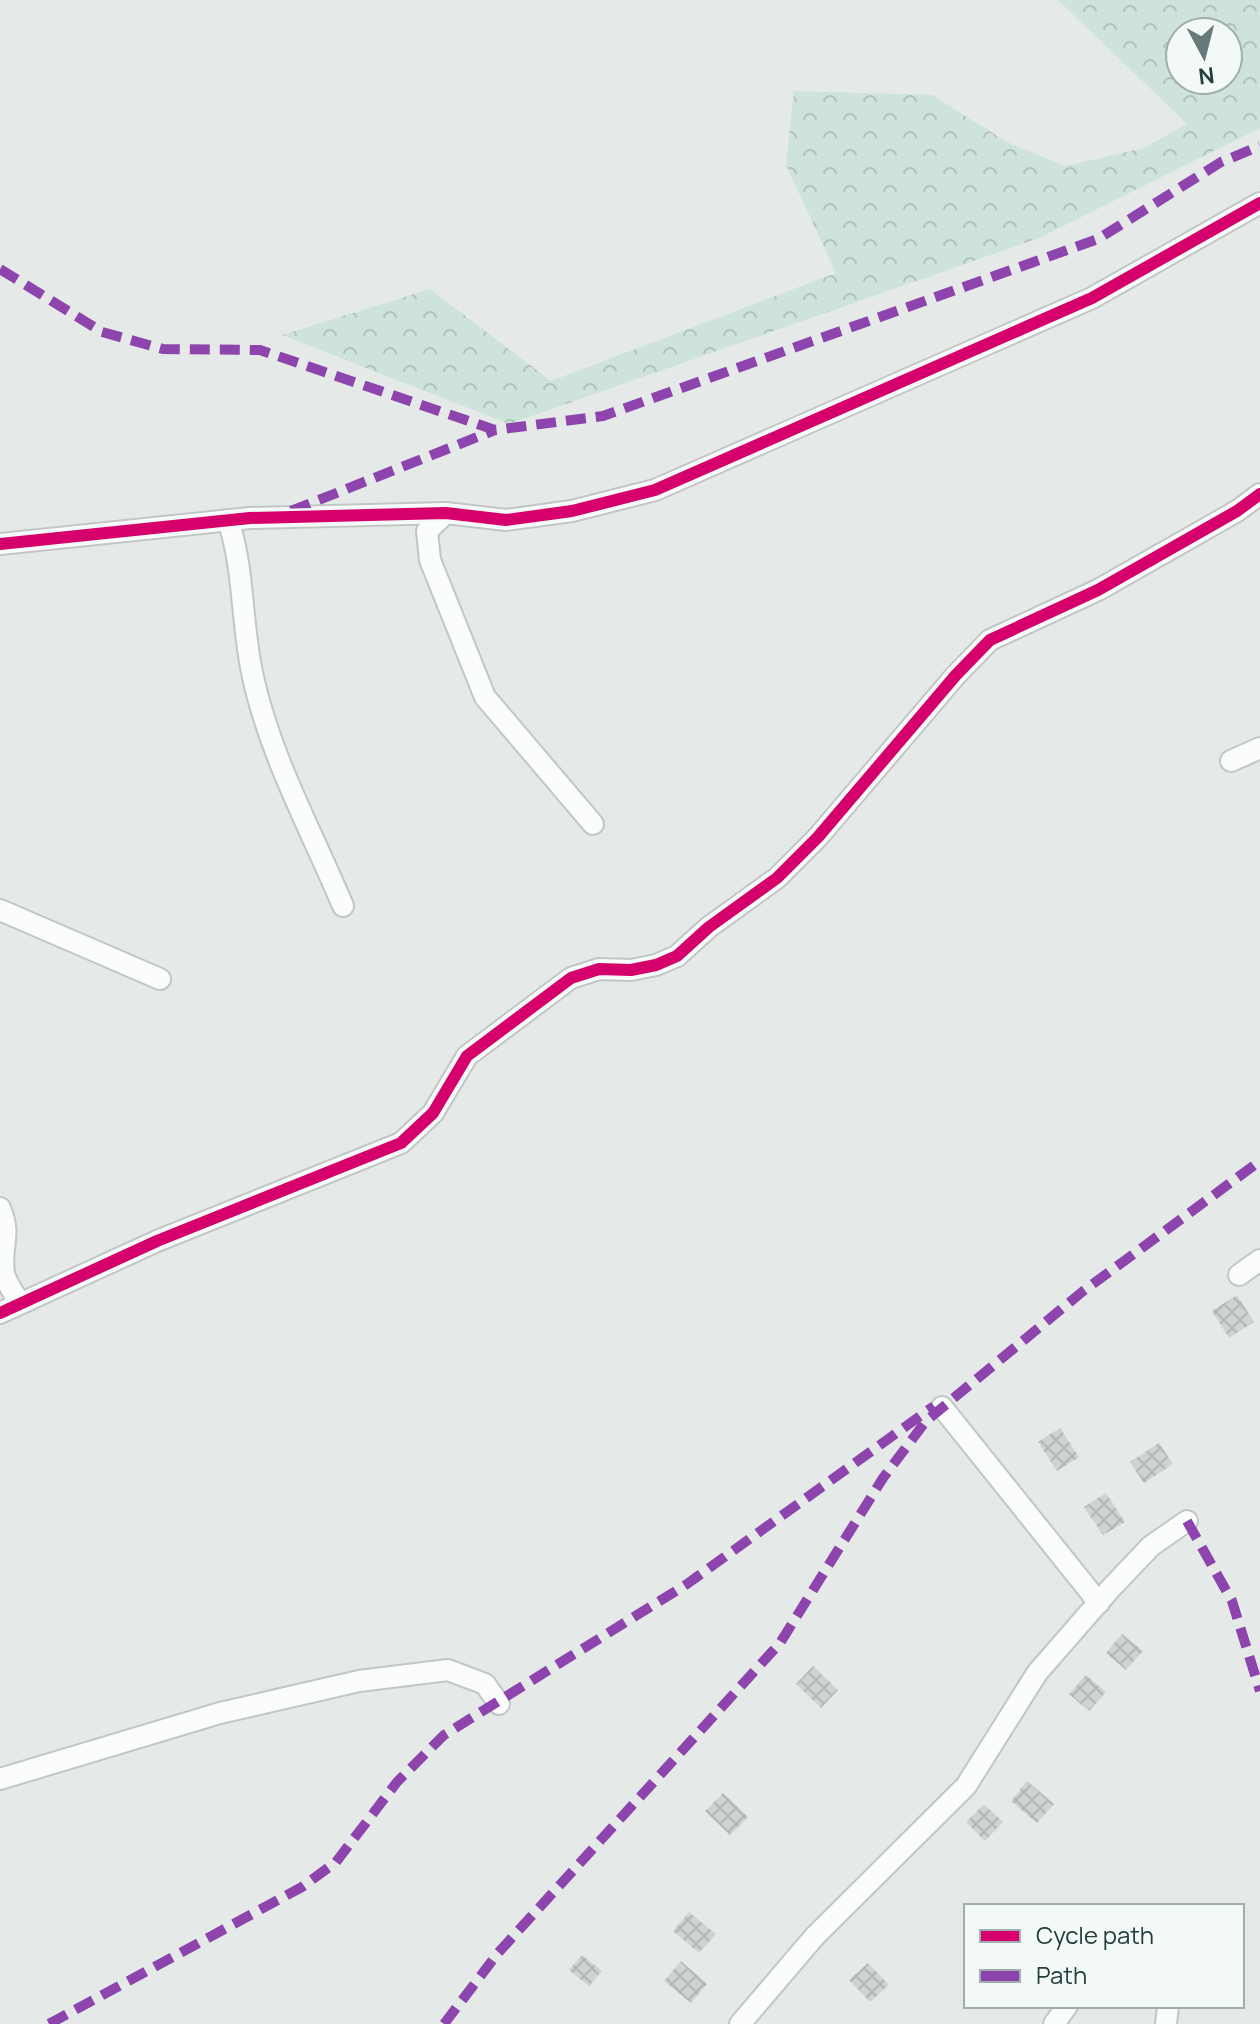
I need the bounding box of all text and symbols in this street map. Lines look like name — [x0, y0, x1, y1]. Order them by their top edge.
north arrow — [1164, 16, 1244, 96]
text: N — [1197, 60, 1216, 92]
legend — [964, 1904, 1244, 2008]
text: Cycle path — [1036, 1918, 1154, 1951]
text: Path — [1036, 1958, 1087, 1991]

